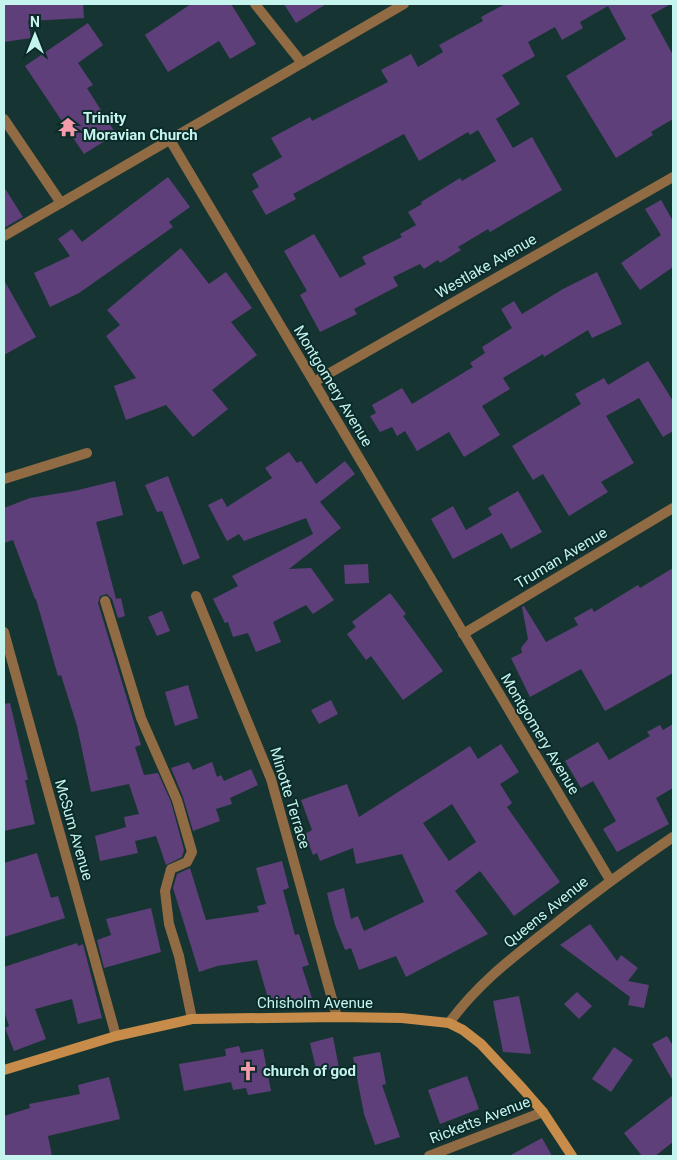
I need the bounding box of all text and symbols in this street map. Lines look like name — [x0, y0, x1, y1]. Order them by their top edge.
north arrow — [10, 10, 60, 60]
text: N — [30, 14, 40, 30]
place label: Trinity Moravian Church — [83, 109, 198, 144]
temple icon: Trinity Moravian Church — [57, 116, 79, 138]
street label: Westlake Avenue — [432, 230, 540, 302]
street label: Montgomery Avenue — [290, 322, 376, 450]
street label: Truman Avenue — [512, 523, 610, 593]
street label: Montgomery Avenue — [497, 670, 583, 798]
street label: Minotte Terrace — [266, 745, 314, 851]
street label: McSum Avenue — [51, 778, 97, 883]
street label: Queens Avenue — [500, 872, 592, 951]
street label: Chisholm Avenue — [257, 994, 373, 1012]
church icon: church of god — [237, 1060, 259, 1082]
place label: church of god — [263, 1062, 356, 1080]
street label: Ricketts Avenue — [427, 1093, 533, 1147]

